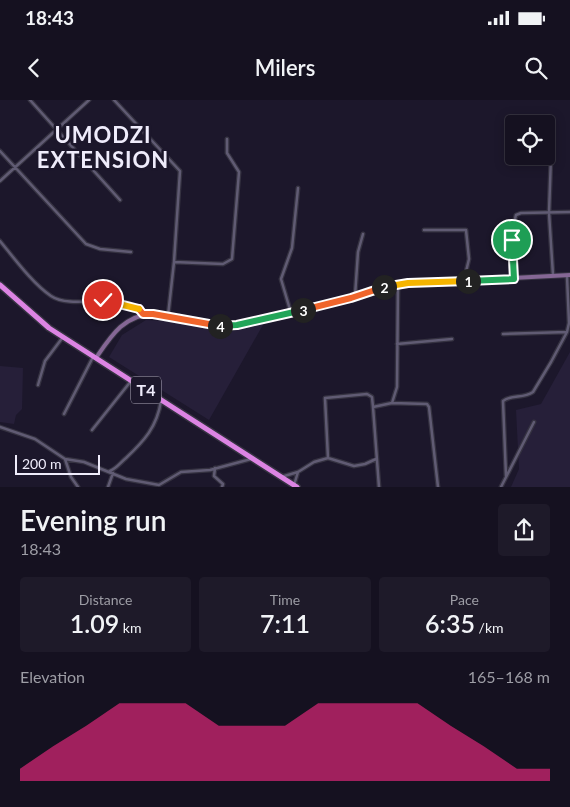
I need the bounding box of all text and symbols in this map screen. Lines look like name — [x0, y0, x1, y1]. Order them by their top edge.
text: 18:43 — [25, 6, 74, 29]
icon: back — [20, 54, 48, 82]
text: Milers — [255, 54, 315, 81]
icon: search — [522, 54, 550, 82]
map controls — [505, 115, 555, 165]
button: locate — [505, 115, 555, 165]
district label: UMODZI EXTENSION — [37, 121, 169, 173]
pin — [491, 219, 533, 261]
icon: arrive — [498, 226, 526, 254]
pin: 1 — [456, 268, 480, 294]
text: 1 — [464, 273, 473, 290]
pin: 2 — [372, 274, 396, 300]
pin — [82, 279, 124, 321]
text: 2 — [380, 279, 389, 296]
icon: check — [89, 286, 117, 314]
pin: 3 — [290, 298, 316, 322]
text: 3 — [299, 302, 308, 319]
pin: 4 — [208, 314, 232, 338]
text: 4 — [216, 318, 225, 335]
road number: T4 — [131, 376, 161, 404]
scale bar — [15, 452, 100, 475]
text: 200 m — [22, 455, 61, 472]
text: Evening run — [20, 503, 166, 537]
button: share — [498, 504, 550, 556]
text: 18:43 — [20, 539, 61, 558]
text: Distance — [79, 591, 133, 608]
text: Time — [270, 591, 300, 608]
text: Pace — [450, 591, 479, 608]
text: 1.09 — [70, 608, 119, 638]
text: 7:11 — [260, 608, 310, 638]
text: 6:35 — [425, 608, 475, 638]
text: km — [119, 619, 141, 636]
text: /km — [475, 619, 504, 636]
text: Elevation — [20, 667, 85, 686]
text: 165–168 m — [468, 667, 550, 686]

